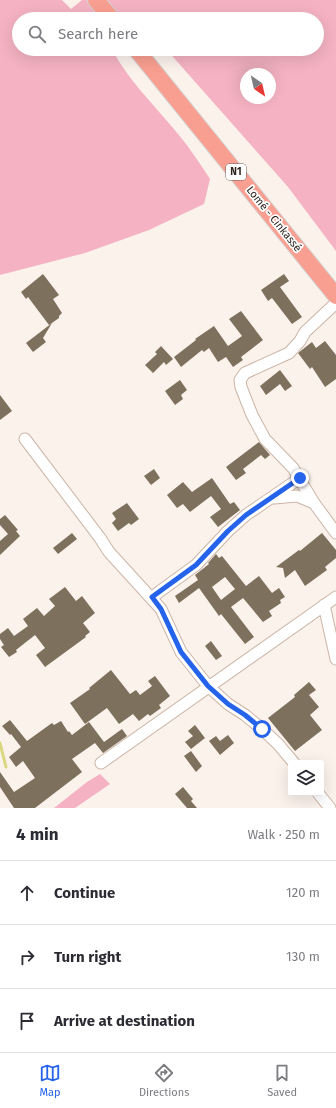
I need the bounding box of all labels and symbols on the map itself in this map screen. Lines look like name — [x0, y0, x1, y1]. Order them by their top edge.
north arrow — [240, 68, 276, 104]
road number: N1 — [226, 164, 246, 180]
street label: Lomé - Cinkassé — [244, 184, 304, 254]
route end — [291, 469, 309, 487]
route start — [253, 720, 271, 738]

